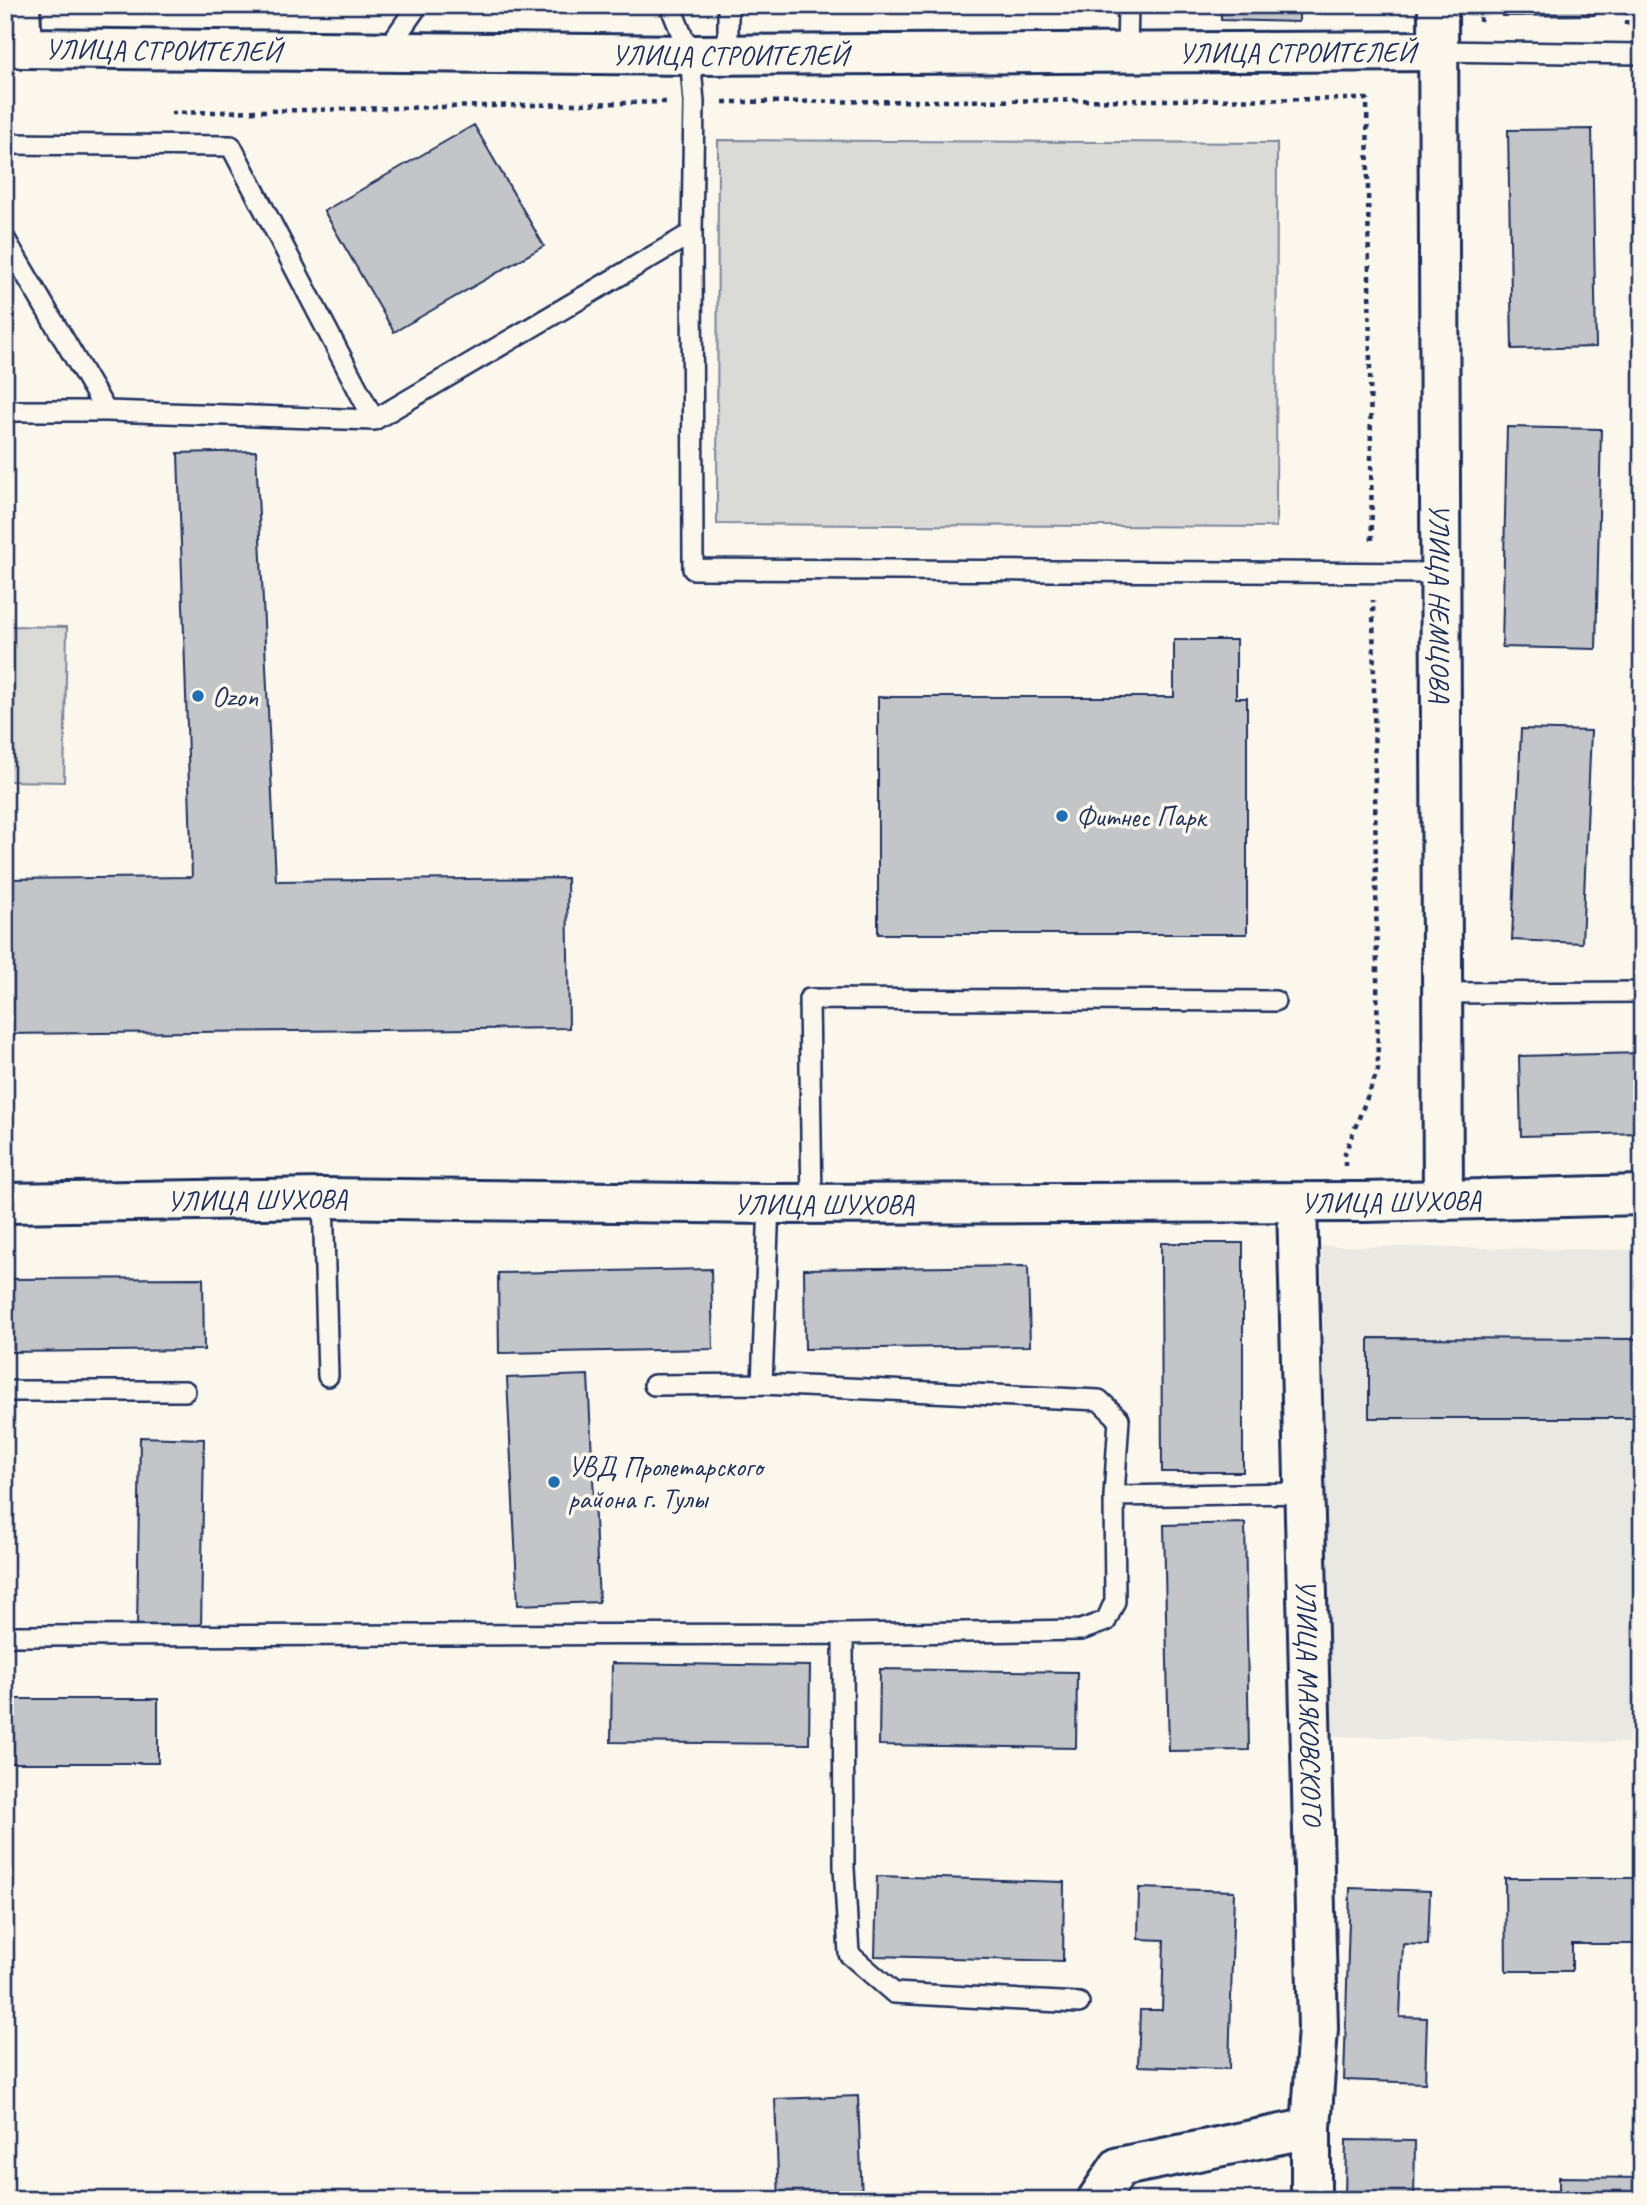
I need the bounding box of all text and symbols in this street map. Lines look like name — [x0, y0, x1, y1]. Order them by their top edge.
street label: УЛИЦА СТРОИТЕЛЕЙ — [45, 31, 286, 68]
street label: УЛИЦА СТРОИТЕЛЕЙ — [1179, 34, 1420, 70]
street label: УЛИЦА СТРОИТЕЛЕЙ — [612, 37, 853, 73]
street label: УЛИЦА НЕМЦОВА — [1423, 503, 1458, 704]
place label: Ozon — [212, 679, 258, 714]
marker: Ozon — [190, 688, 206, 704]
place label: Фитнес Парк — [1076, 799, 1208, 834]
marker: Фитнес Парк — [1054, 808, 1070, 824]
street label: УЛИЦА ШУХОВА — [166, 1180, 348, 1218]
street label: УЛИЦА ШУХОВА — [1301, 1182, 1482, 1220]
street label: УЛИЦА ШУХОВА — [733, 1186, 915, 1222]
place label: УВД Пролетарского района г. Тулы — [568, 1449, 766, 1516]
marker: УВД Пролетарского района г. Тулы — [546, 1474, 562, 1490]
street label: УЛИЦА МАЯКОВСКОГО — [1289, 1579, 1330, 1828]

